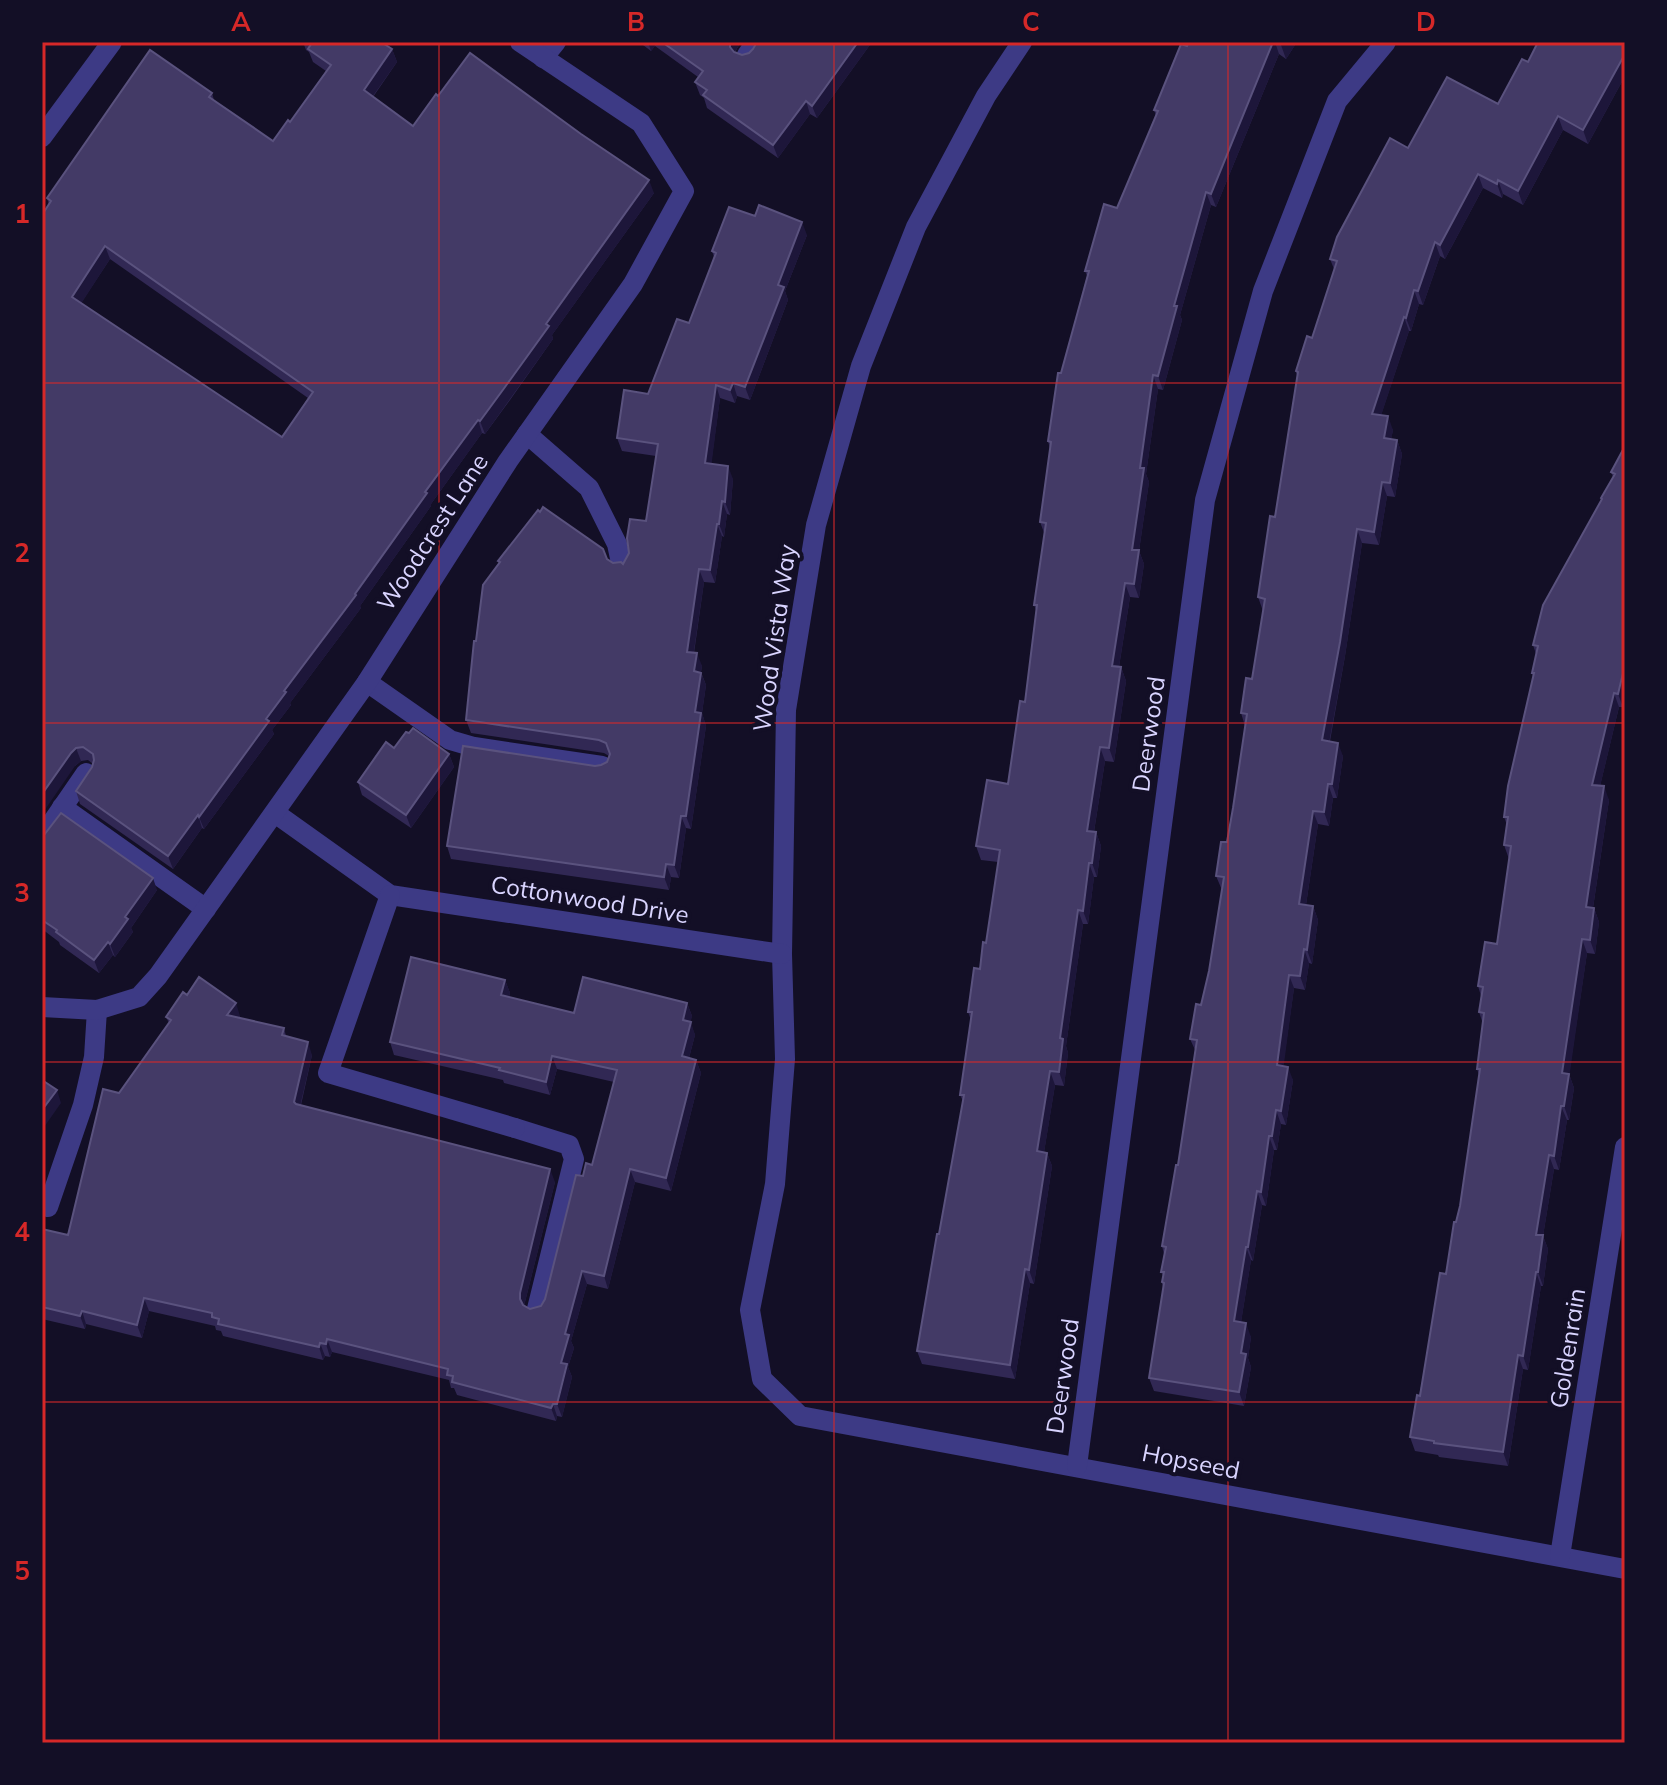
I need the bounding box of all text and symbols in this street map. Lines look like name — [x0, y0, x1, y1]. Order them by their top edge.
text: A — [231, 5, 251, 38]
text: B — [627, 5, 645, 38]
text: C — [1022, 5, 1040, 38]
text: D — [1416, 5, 1436, 38]
text: 1 — [14, 197, 30, 230]
street label: Woodcrest Lane — [370, 448, 494, 616]
text: 2 — [14, 536, 30, 569]
street label: Wood Vista Way — [746, 542, 802, 734]
street label: Deerwood — [1125, 674, 1171, 794]
street label: Cottonwood Drive — [489, 869, 691, 929]
text: 3 — [14, 876, 30, 909]
text: 4 — [14, 1215, 30, 1248]
street label: Goldenrain — [1543, 1286, 1591, 1410]
street label: Deerwood — [1039, 1316, 1085, 1436]
street label: Hopseed — [1140, 1437, 1242, 1485]
text: 5 — [14, 1554, 30, 1587]

